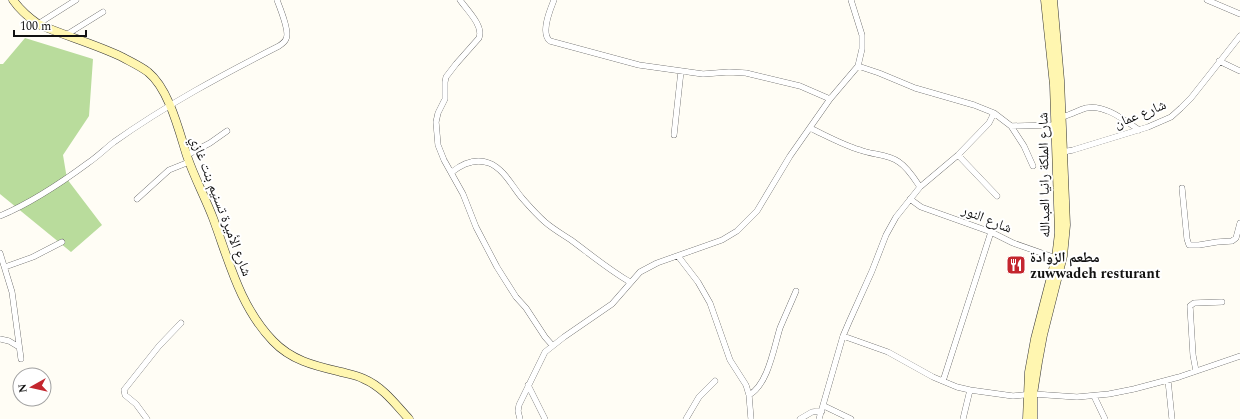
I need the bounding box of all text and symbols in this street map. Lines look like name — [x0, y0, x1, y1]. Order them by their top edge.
scale bar — [14, 12, 86, 38]
text: 100 m — [20, 17, 51, 36]
street label: شارع عمان — [1111, 94, 1169, 134]
street label: شارع الملكة رانيا العبدالله — [1032, 112, 1056, 238]
street label: شارع الأميرة تسنيم بنت غازي — [184, 133, 257, 279]
street label: شارع النور — [958, 199, 1015, 239]
place label: مطعم الزوادة zuwwadeh resturant — [1030, 247, 1161, 284]
restaurant icon: مطعم الزوادة zuwwadeh resturant — [1005, 254, 1027, 276]
north arrow — [12, 367, 52, 407]
text: N — [14, 383, 32, 394]

